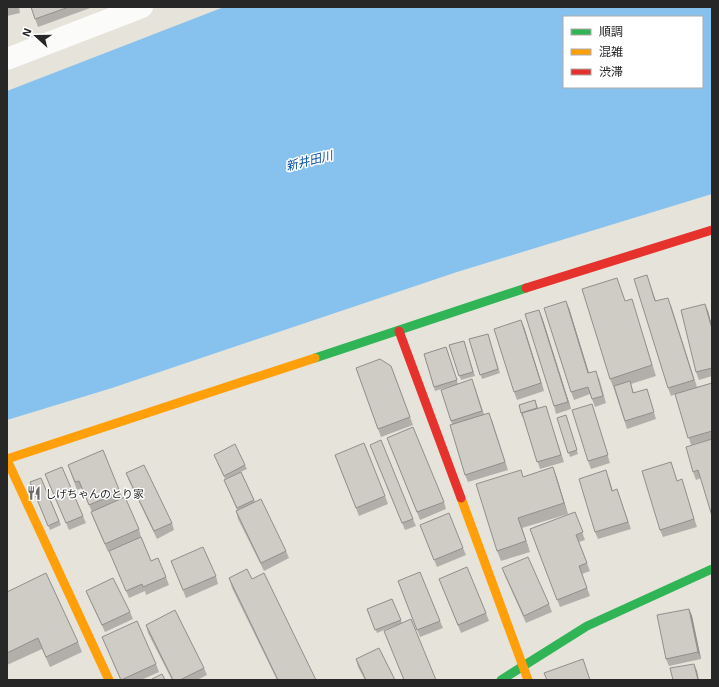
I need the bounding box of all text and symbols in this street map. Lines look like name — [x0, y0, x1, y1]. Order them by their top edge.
north arrow — [16, 16, 56, 56]
legend — [563, 16, 703, 88]
text: 順調 — [599, 24, 623, 38]
text: N — [19, 26, 34, 38]
text: 混雑 — [599, 44, 623, 58]
text: 渋滞 — [599, 64, 623, 78]
water label: 新井田川 — [284, 147, 336, 173]
restaurant icon: しげちゃんのとり家 — [26, 485, 42, 501]
place label: しげちゃんのとり家 — [45, 487, 144, 500]

